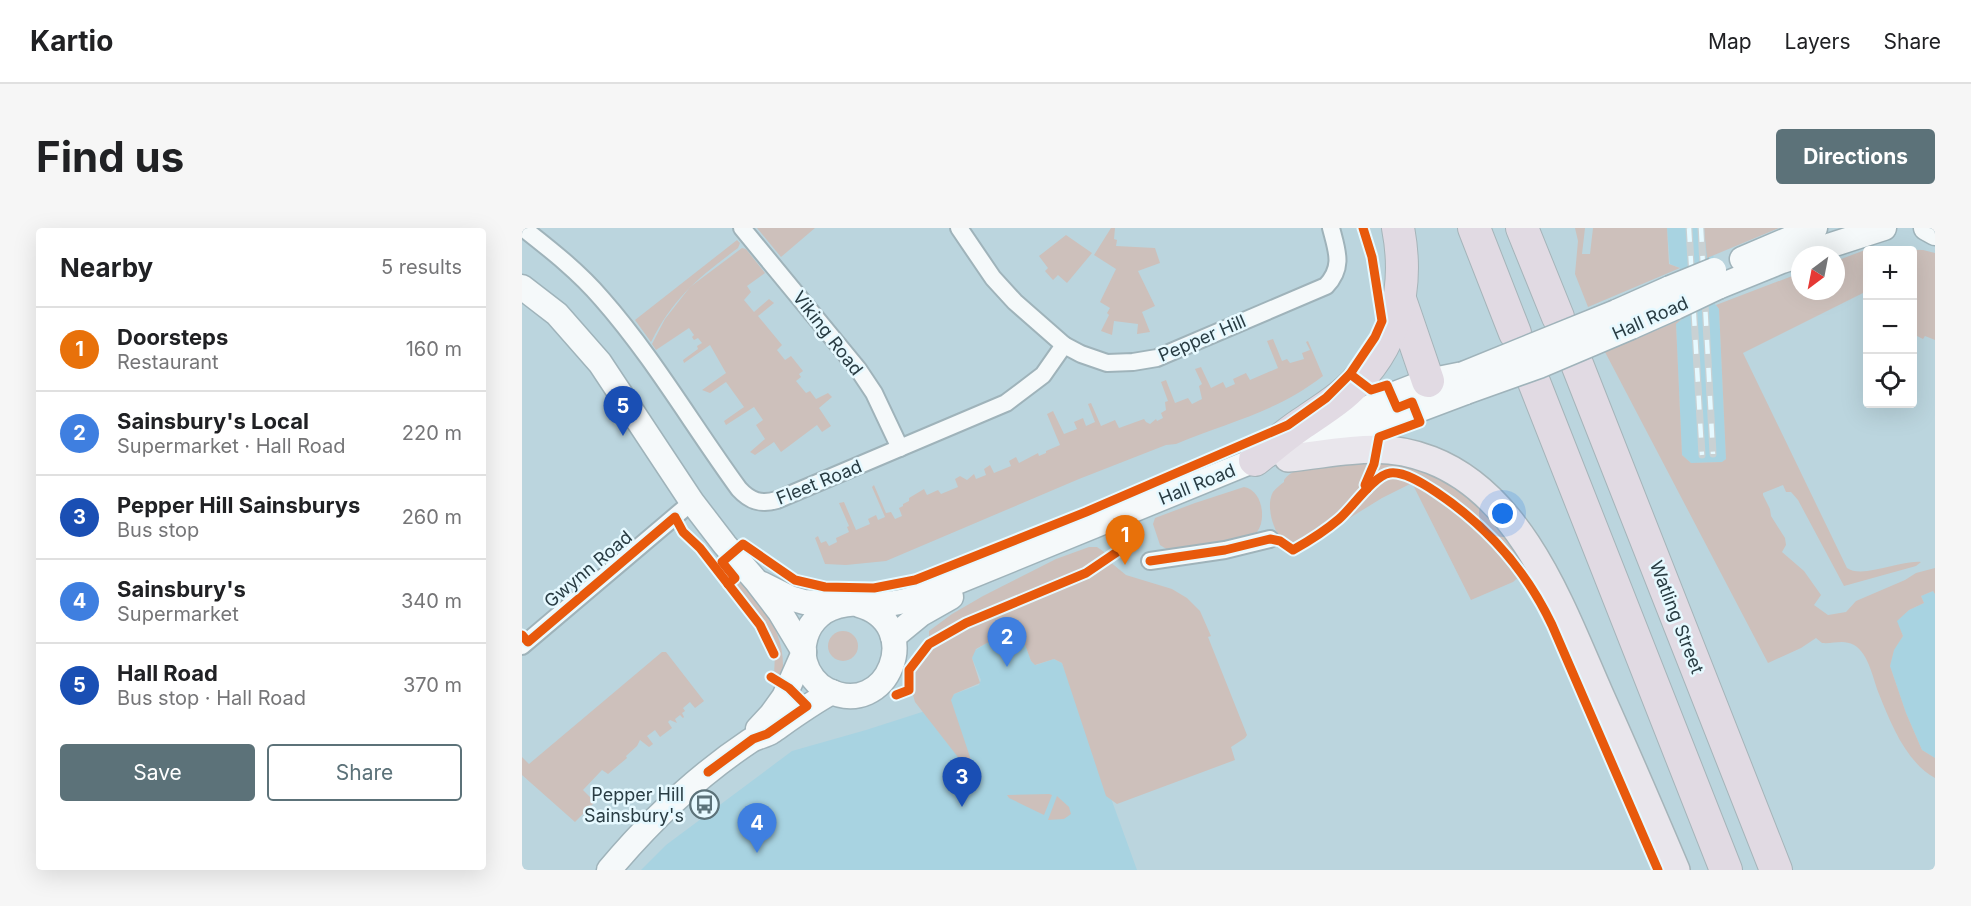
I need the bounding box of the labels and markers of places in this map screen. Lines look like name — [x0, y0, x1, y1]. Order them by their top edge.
pin: 5 — [604, 386, 642, 436]
pin: 1 — [1106, 516, 1144, 565]
pin: 2 — [988, 618, 1026, 667]
pin: 3 — [942, 758, 982, 807]
place label: Pepper Hill Sainsbury's — [584, 784, 684, 826]
bus stop icon: Pepper Hill Sainsbury's — [689, 788, 721, 820]
pin: 4 — [738, 804, 776, 853]

